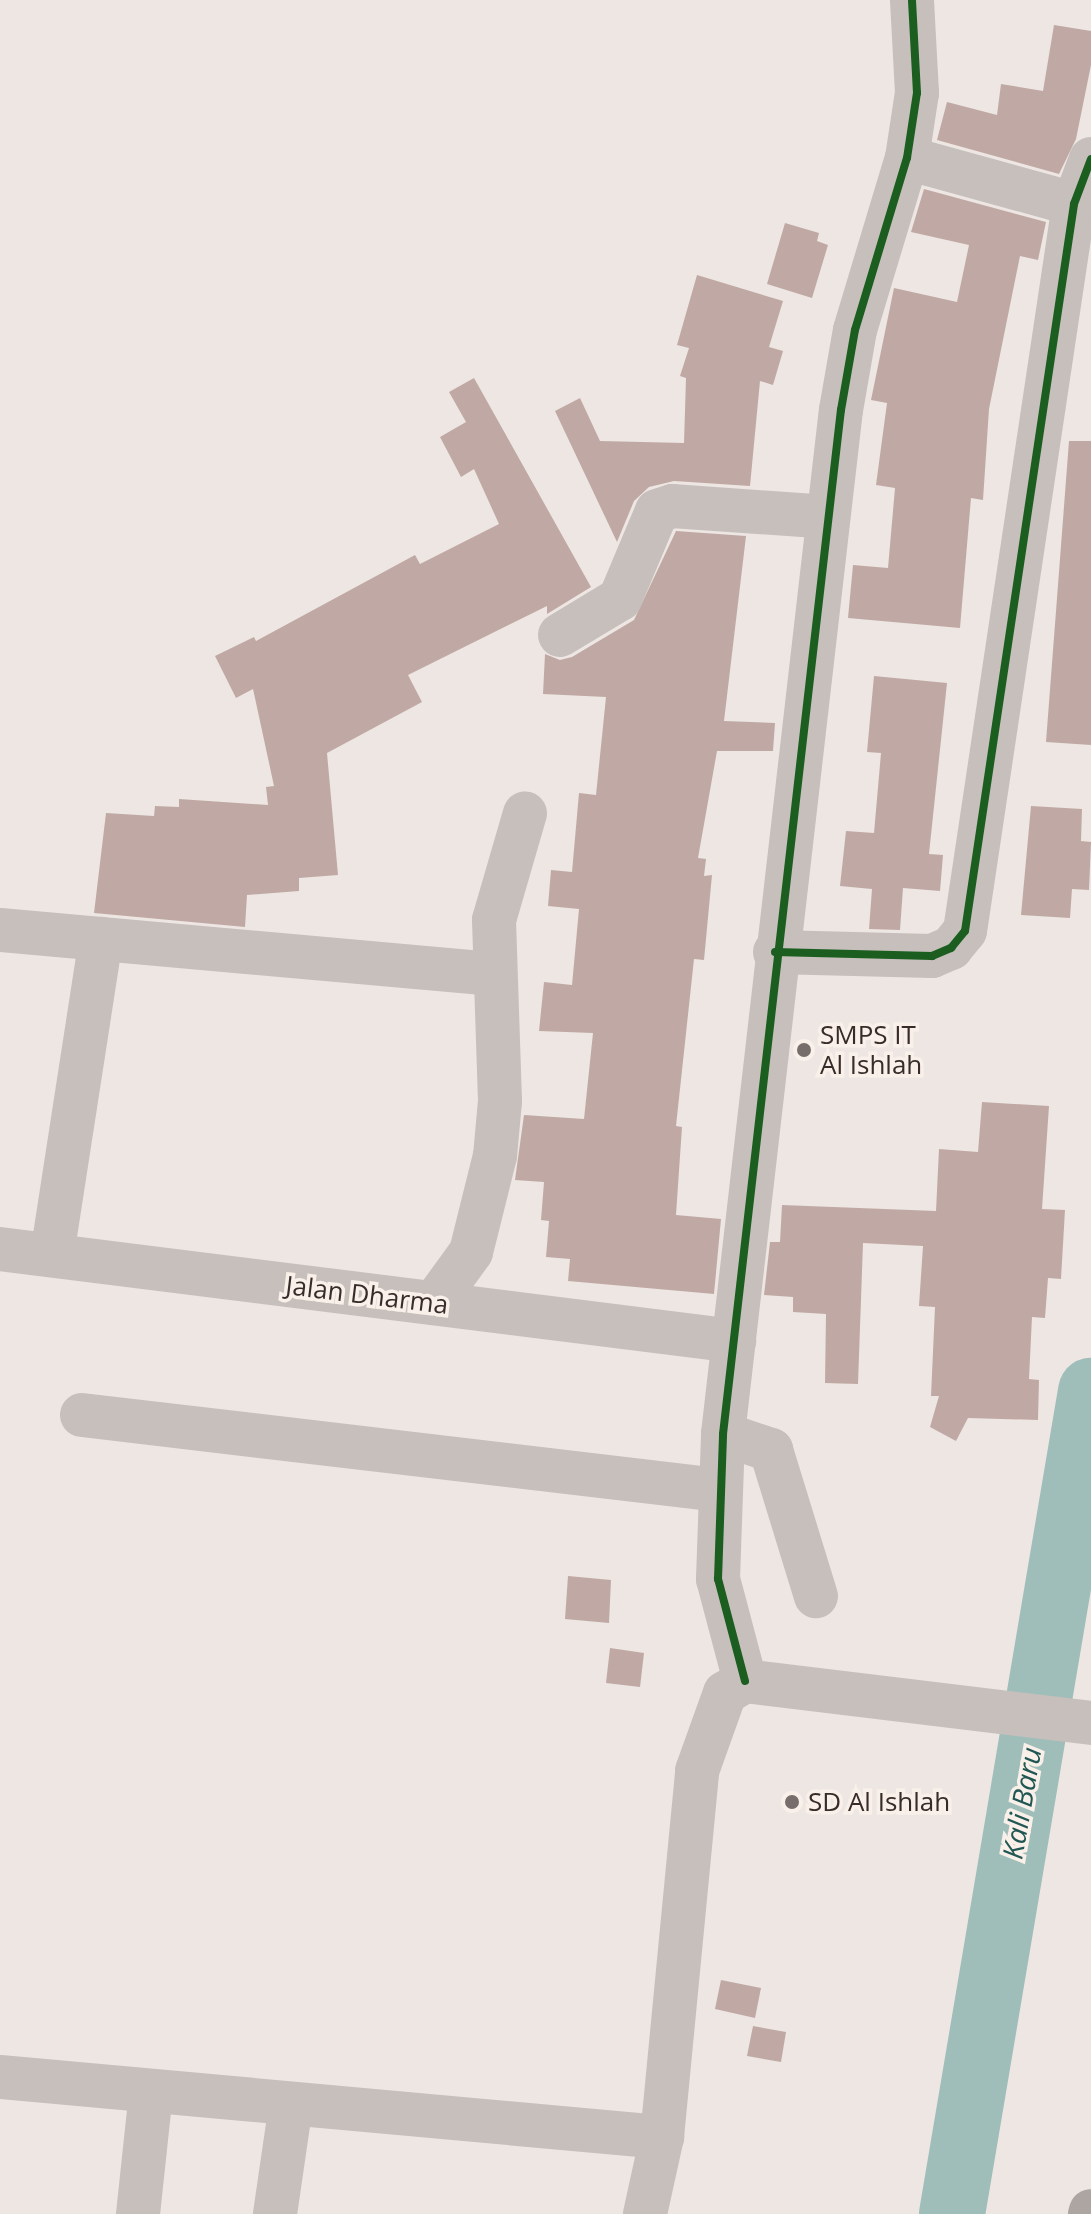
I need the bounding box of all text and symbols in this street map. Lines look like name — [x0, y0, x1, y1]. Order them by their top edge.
place label: SMPS IT Al Ishlah — [820, 1019, 922, 1080]
marker: SMPS IT Al Ishlah — [795, 1041, 813, 1059]
street label: Jalan Dharma — [284, 1270, 450, 1320]
water label: Kali Baru — [995, 1745, 1047, 1861]
place label: SD Al Ishlah — [808, 1786, 950, 1818]
marker: SD Al Ishlah — [783, 1793, 801, 1811]

